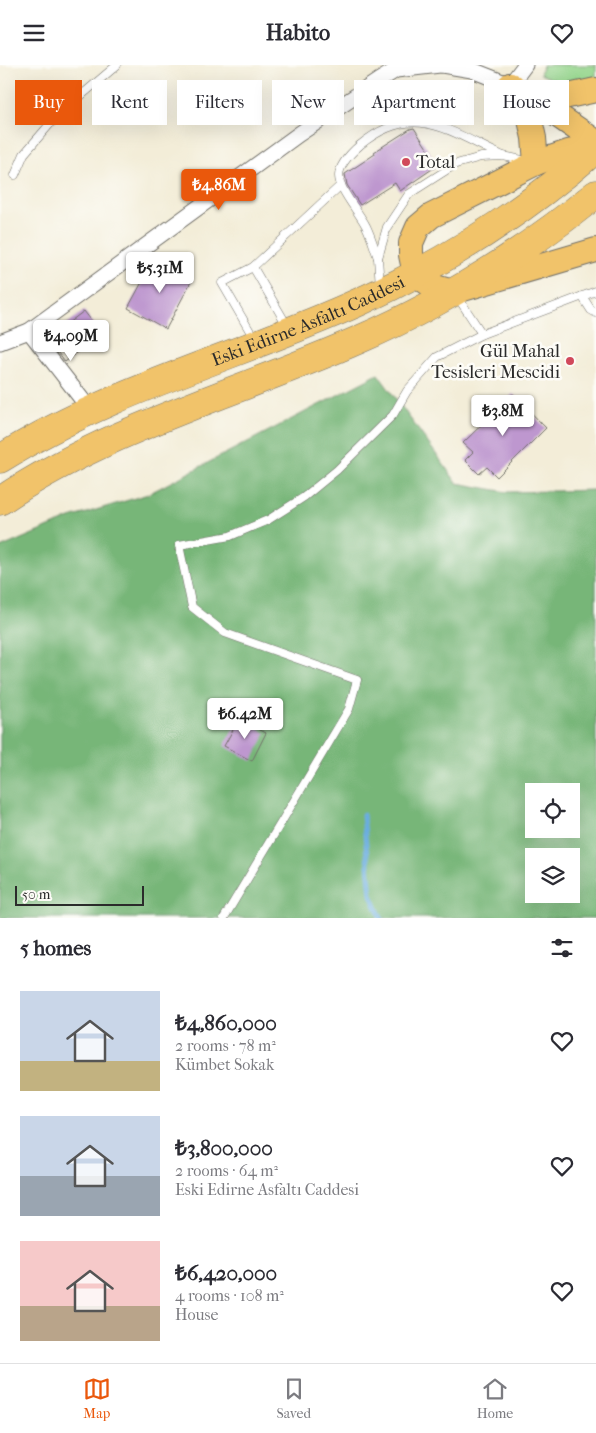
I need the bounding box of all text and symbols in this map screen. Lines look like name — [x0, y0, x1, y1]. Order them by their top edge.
icon: menu — [20, 19, 48, 47]
icon: heart — [548, 19, 576, 47]
text: Habito — [266, 20, 330, 46]
chip: Buy — [15, 80, 82, 125]
chip: Rent — [92, 80, 167, 125]
chip: Filters — [177, 80, 262, 125]
chip: New — [272, 80, 344, 125]
chip: Apartment — [354, 80, 474, 125]
chip: House — [484, 80, 569, 125]
place label: Total — [416, 152, 455, 173]
marker: Total — [400, 156, 412, 168]
pin: ₺4.86M — [178, 169, 260, 211]
text: ₺4.86M — [192, 175, 246, 194]
pin: ₺5.31M — [119, 251, 201, 294]
text: ₺5.31M — [137, 258, 183, 277]
street label: Eski Edirne Asfaltı Caddesi — [209, 271, 409, 371]
pin: ₺4.09M — [30, 319, 112, 362]
text: ₺4.09M — [44, 326, 98, 345]
place label: Gül Mahal Tesisleri Mescidi — [431, 341, 561, 383]
marker: Gül Mahal Tesisleri Mescidi — [564, 355, 576, 367]
pin: ₺3.8M — [468, 395, 538, 437]
text: ₺3.8M — [482, 401, 524, 420]
pin: ₺6.42M — [204, 697, 286, 740]
text: ₺6.42M — [218, 704, 272, 723]
map controls — [525, 783, 580, 903]
button: locate — [525, 783, 580, 838]
button: layers — [525, 848, 580, 903]
scale bar — [15, 883, 144, 906]
text: 50 m — [22, 886, 50, 903]
icon: filters — [548, 934, 576, 962]
text: 5 homes — [20, 936, 91, 960]
icon: home — [60, 1011, 120, 1071]
text: ₺4,860,000 — [175, 1011, 277, 1035]
icon: heart — [548, 1027, 576, 1055]
text: 2 rooms · 78 m² — [175, 1036, 276, 1055]
text: Kümbet Sokak — [175, 1055, 274, 1074]
icon: home — [60, 1136, 120, 1196]
text: ₺3,800,000 — [175, 1136, 273, 1160]
icon: heart — [548, 1152, 576, 1180]
text: 2 rooms · 64 m² — [175, 1161, 278, 1180]
text: Eski Edirne Asfaltı Caddesi — [175, 1180, 359, 1199]
icon: home — [60, 1261, 120, 1321]
text: ₺6,420,000 — [175, 1261, 277, 1285]
icon: heart — [548, 1277, 576, 1305]
text: 4 rooms · 108 m² — [175, 1286, 284, 1305]
text: House — [175, 1305, 218, 1324]
tab: Map — [83, 1375, 111, 1422]
tab: Saved — [276, 1375, 311, 1422]
tab: Home — [477, 1375, 513, 1422]

